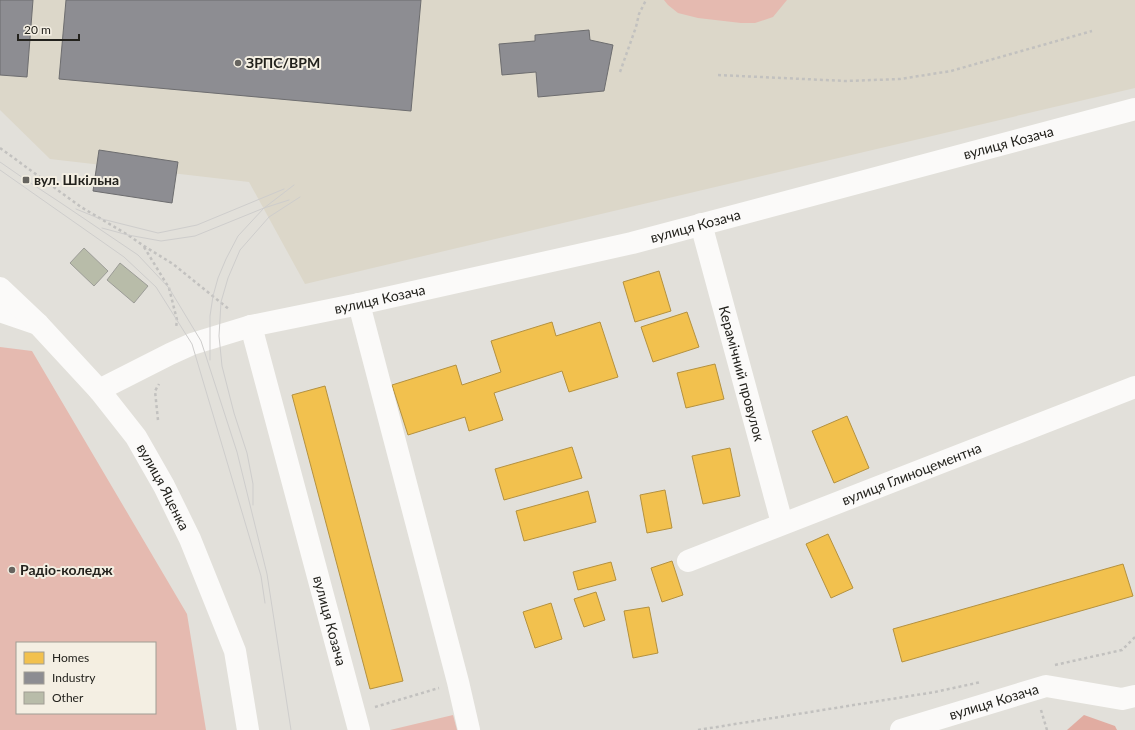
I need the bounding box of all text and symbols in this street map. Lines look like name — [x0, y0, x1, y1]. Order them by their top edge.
scale bar — [18, 16, 79, 42]
text: 20 m — [24, 22, 51, 37]
place label: ЗРПС/ВРМ — [246, 54, 320, 71]
marker: ЗРПС/ВРМ — [233, 58, 243, 68]
street label: вулиця Козача — [961, 122, 1055, 162]
place label: вул. Шкільна — [34, 171, 119, 188]
marker: вул. Шкільна — [21, 175, 31, 185]
street label: вулиця Козача — [648, 205, 742, 246]
street label: вулиця Козача — [333, 280, 427, 317]
street label: Керамічний провулок — [716, 304, 769, 444]
street label: вулиця Глиноцементна — [839, 439, 984, 508]
street label: вулиця Яценка — [134, 440, 193, 533]
place label: Радіо-коледж — [20, 561, 113, 578]
marker: Радіо-коледж — [7, 565, 17, 575]
street label: вулиця Козача — [310, 574, 350, 668]
legend — [16, 642, 156, 714]
text: Homes — [52, 650, 89, 665]
text: Industry — [52, 670, 96, 685]
street label: вулиця Козача — [947, 680, 1041, 723]
text: Other — [52, 690, 84, 705]

